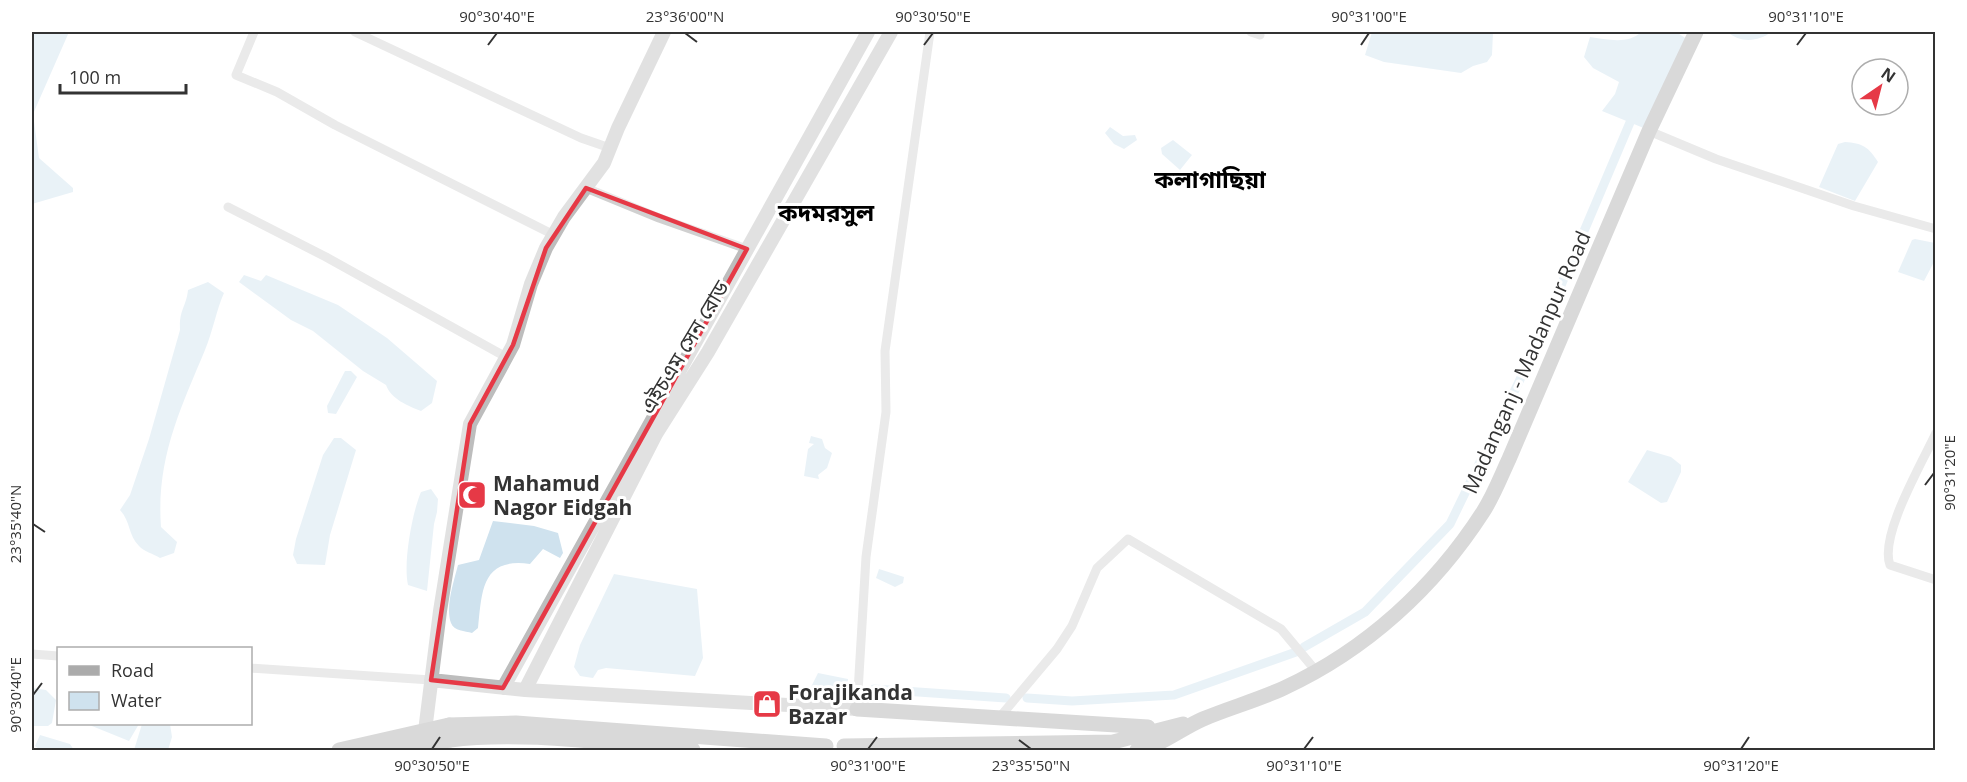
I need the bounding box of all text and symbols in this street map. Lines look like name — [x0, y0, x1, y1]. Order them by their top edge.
text: 90°30'40"E — [459, 6, 535, 26]
text: 23°36'00"N — [646, 6, 724, 26]
text: 90°30'50"E — [895, 6, 971, 26]
text: 90°31'00"E — [1331, 6, 1407, 26]
text: 90°31'10"E — [1768, 6, 1844, 26]
scale bar — [60, 57, 186, 95]
north arrow — [1850, 57, 1910, 117]
text: N — [1877, 62, 1900, 87]
text: 100 m — [69, 65, 121, 89]
district label: কলাগাছিয়া — [1153, 162, 1267, 195]
district label: কদমরসুল — [777, 195, 875, 228]
street label: Madanganj - Madanpur Road — [1455, 226, 1597, 498]
street label: এইচএম সেন রোড — [633, 274, 735, 419]
text: 90°31'20"E — [1939, 435, 1959, 511]
place label: Mahamud Nagor Eidgah — [493, 469, 632, 521]
mosque icon: Mahamud Nagor Eidgah — [456, 479, 488, 511]
text: 23°35'40"N — [5, 485, 25, 563]
legend — [57, 647, 252, 725]
text: 90°30'40"E — [5, 657, 25, 733]
text: Road — [111, 658, 154, 682]
place label: Forajikanda Bazar — [788, 678, 913, 730]
text: Water — [111, 688, 162, 712]
shop icon: Forajikanda Bazar — [751, 688, 783, 720]
text: 90°30'50"E — [394, 755, 470, 775]
text: 90°31'00"E — [830, 755, 906, 775]
text: 23°35'50"N — [992, 755, 1070, 775]
text: 90°31'10"E — [1266, 755, 1342, 775]
text: 90°31'20"E — [1703, 755, 1779, 775]

